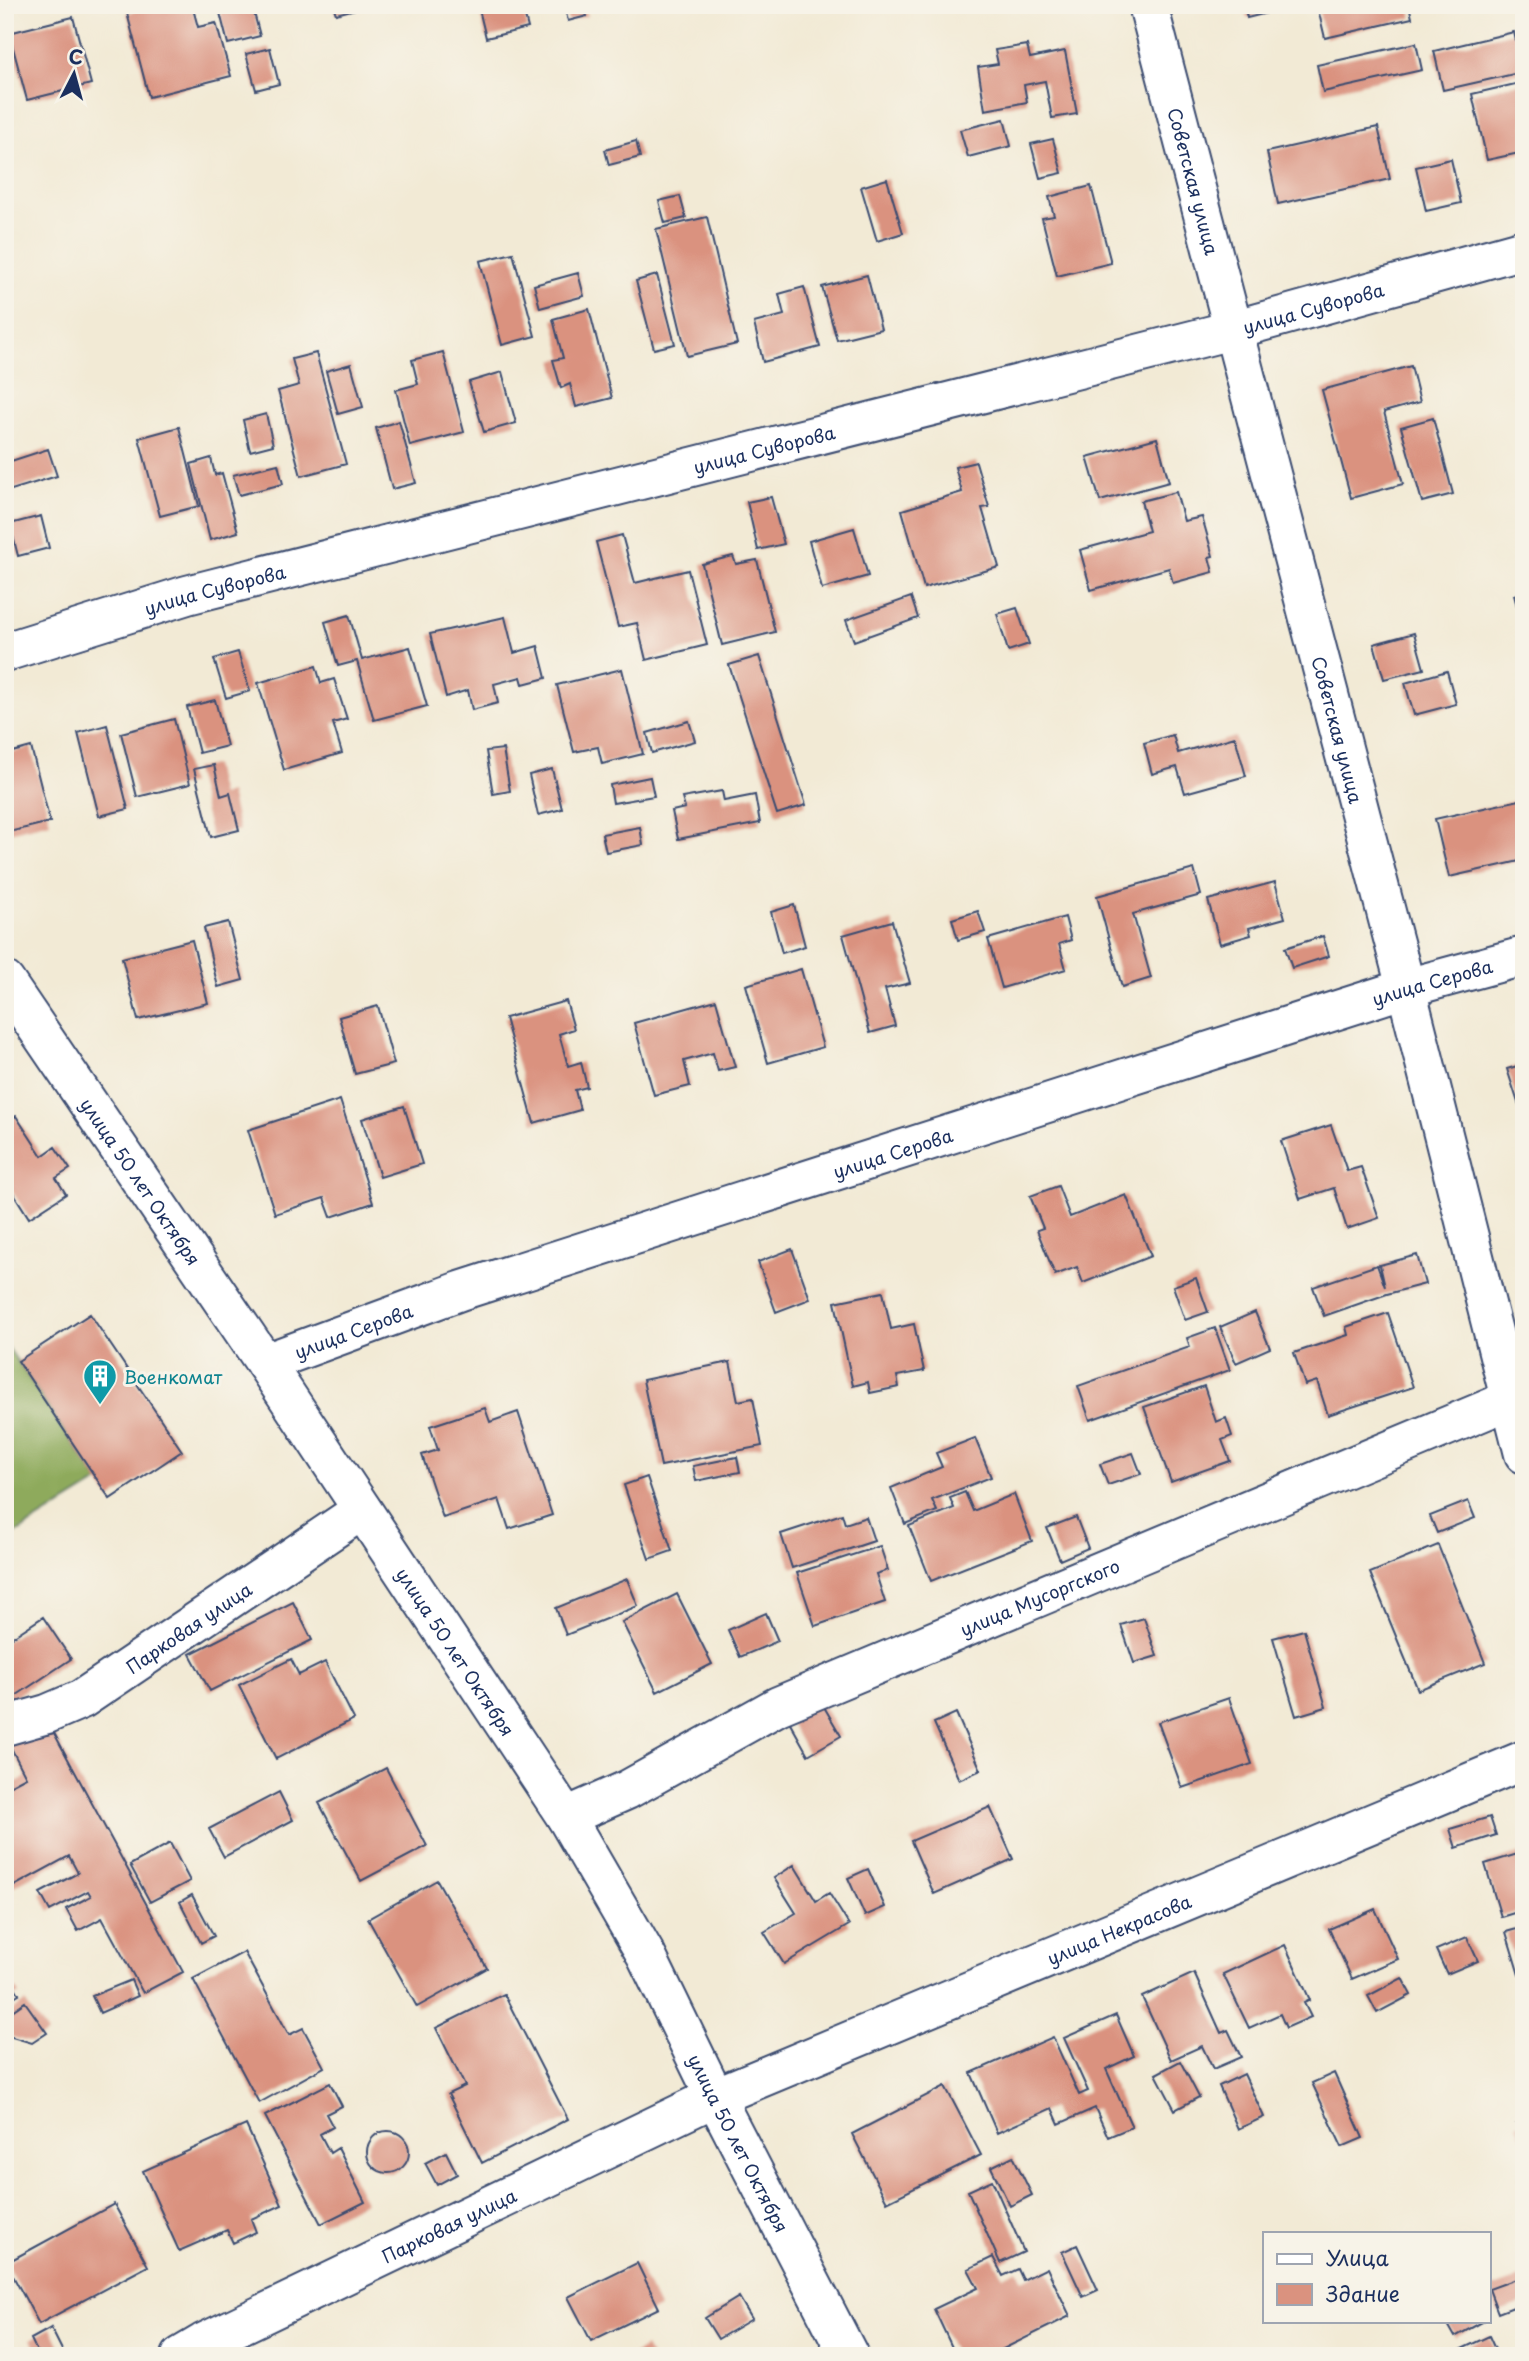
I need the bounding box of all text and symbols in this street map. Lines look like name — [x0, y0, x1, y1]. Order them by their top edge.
north arrow — [38, 38, 108, 108]
text: С — [67, 41, 84, 71]
street label: Советская улица — [1162, 105, 1227, 258]
street label: улица Суворова — [1240, 275, 1388, 340]
street label: улица Суворова — [690, 418, 839, 480]
street label: улица Суворова — [141, 557, 289, 621]
street label: Советская улица — [1306, 653, 1371, 807]
street label: улица Серова — [1368, 951, 1496, 1012]
street label: улица 50 лет Октября — [75, 1092, 208, 1270]
street label: улица Серова — [829, 1120, 957, 1184]
street label: улица Серова — [290, 1296, 417, 1365]
building icon: Военкомат — [81, 1357, 119, 1406]
place label: Военкомат — [124, 1363, 223, 1390]
street label: улица Мусоргского — [955, 1551, 1124, 1642]
street label: улица 50 лет Октября — [390, 1562, 522, 1741]
street label: Парковая улица — [120, 1575, 257, 1679]
street label: улица Некрасова — [1043, 1886, 1196, 1971]
street label: улица 50 лет Октября — [682, 2049, 796, 2237]
street label: Парковая улица — [377, 2181, 521, 2269]
legend — [1263, 2232, 1490, 2322]
text: Улица — [1326, 2241, 1389, 2273]
text: Здание — [1326, 2277, 1400, 2309]

